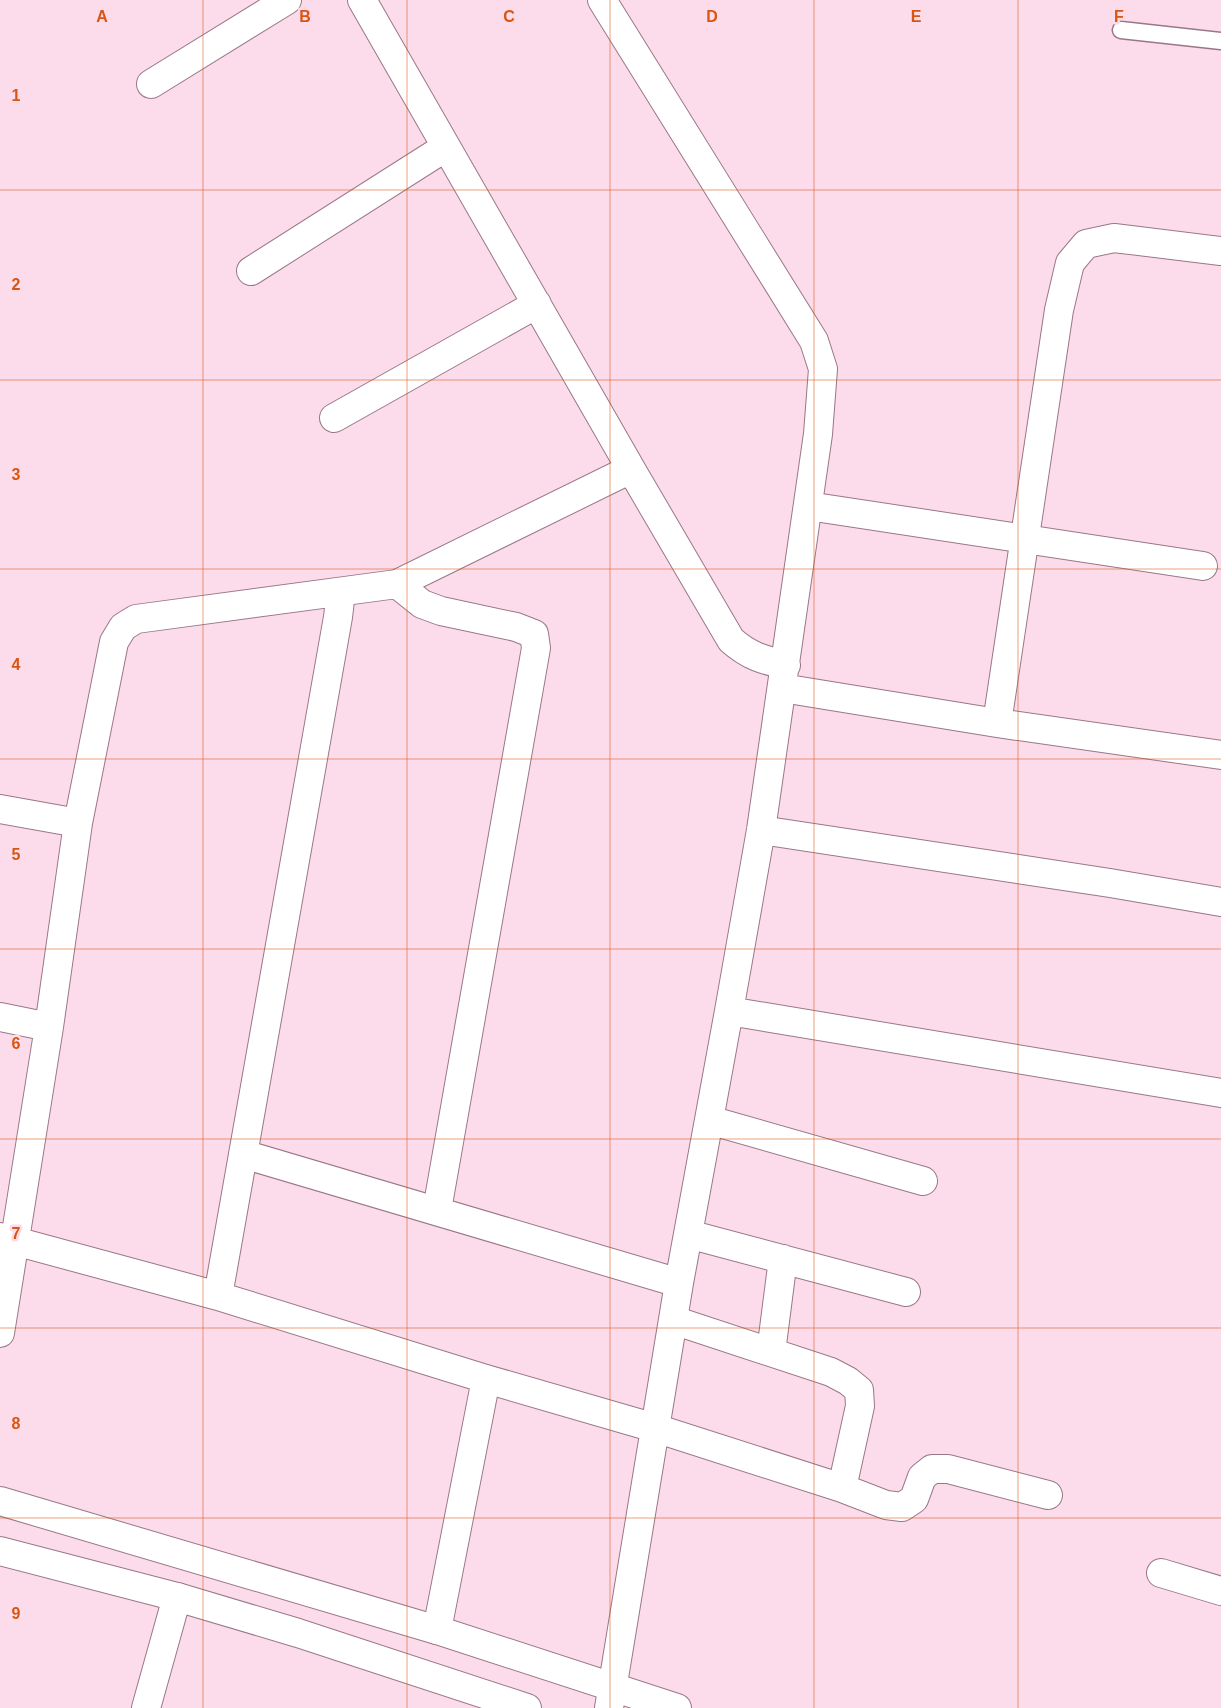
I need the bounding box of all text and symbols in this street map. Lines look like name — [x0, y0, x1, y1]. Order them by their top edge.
text: A — [96, 8, 108, 25]
text: B — [299, 8, 311, 25]
text: C — [503, 8, 515, 25]
text: D — [706, 8, 718, 25]
text: E — [911, 8, 922, 25]
text: F — [1114, 8, 1124, 25]
text: 1 — [12, 87, 21, 104]
text: 2 — [12, 276, 21, 293]
text: 3 — [12, 466, 21, 483]
text: 4 — [12, 656, 21, 673]
text: 5 — [12, 846, 21, 863]
text: 6 — [12, 1035, 21, 1052]
text: 7 — [12, 1225, 21, 1242]
text: 8 — [12, 1415, 21, 1432]
text: 9 — [12, 1605, 21, 1622]

